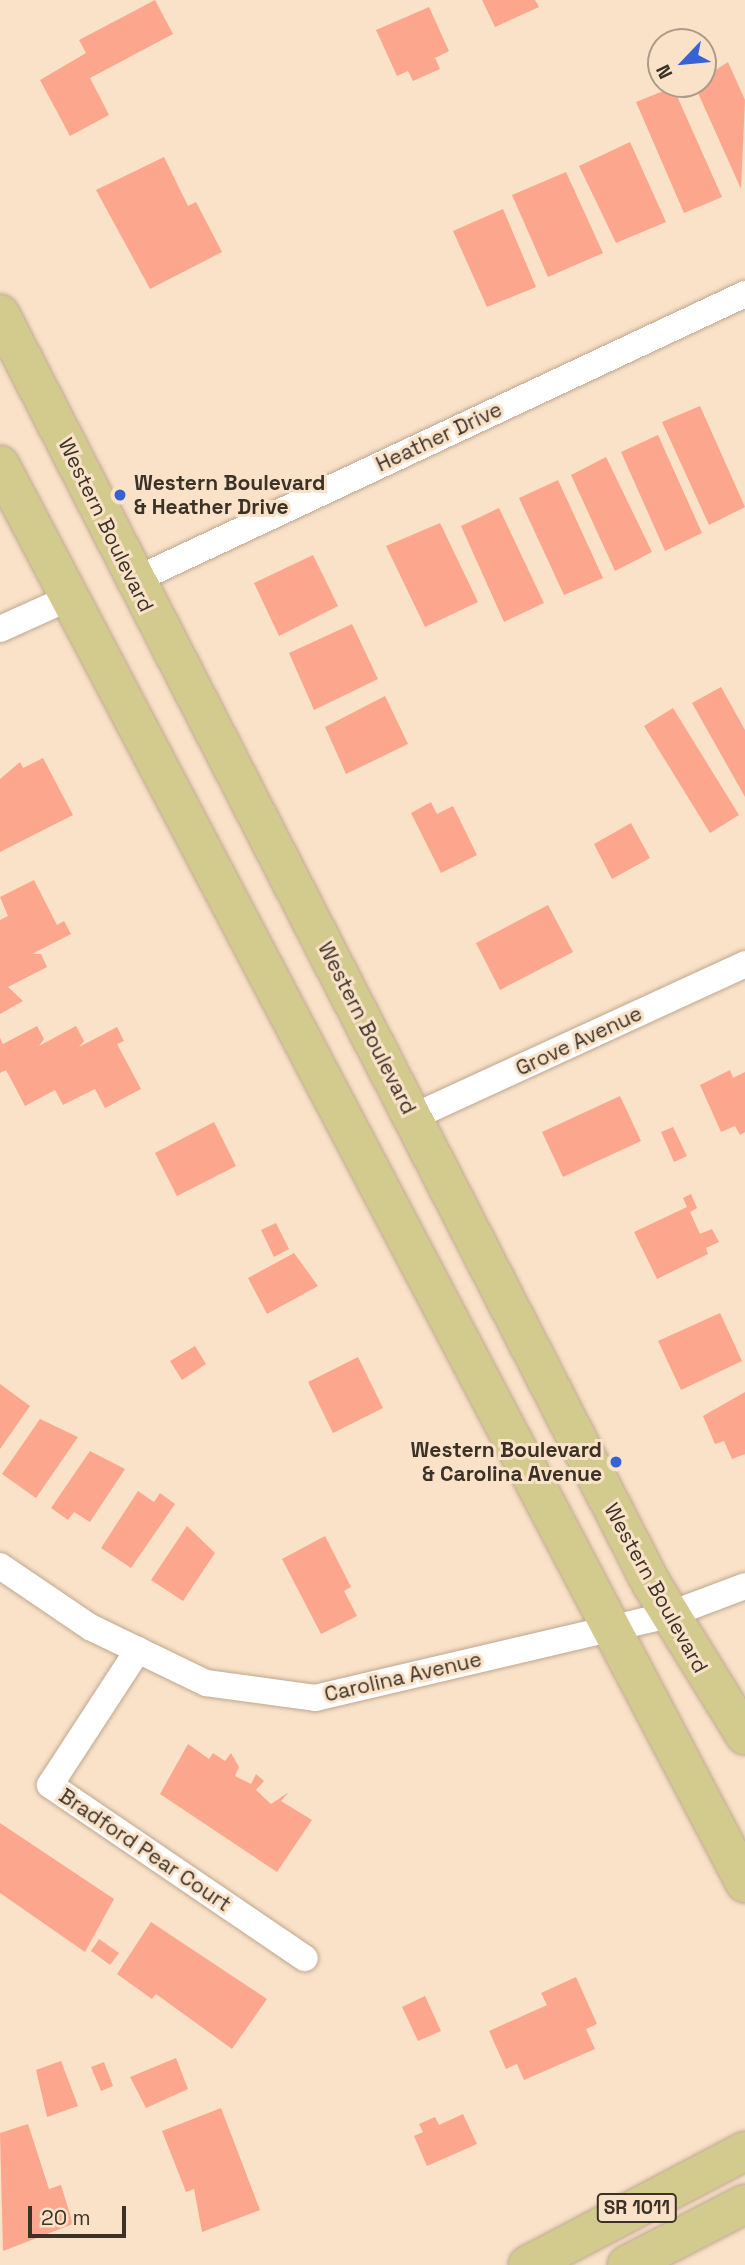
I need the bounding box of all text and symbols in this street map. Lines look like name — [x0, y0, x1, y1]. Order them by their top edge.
north arrow — [647, 28, 717, 98]
text: N — [650, 60, 679, 83]
street label: Heather Drive — [372, 397, 506, 477]
street label: Western Boulevard — [53, 434, 159, 616]
place label: Western Boulevard & Heather Drive — [134, 470, 325, 520]
marker: Western Boulevard & Heather Drive — [112, 487, 128, 503]
street label: Western Boulevard — [313, 938, 421, 1118]
street label: Grove Avenue — [512, 1001, 646, 1081]
place label: Western Boulevard & Carolina Avenue — [411, 1437, 602, 1487]
marker: Western Boulevard & Carolina Avenue — [608, 1454, 624, 1470]
street label: Western Boulevard — [599, 1499, 713, 1677]
street label: Carolina Avenue — [322, 1647, 484, 1707]
street label: Bradford Pear Court — [54, 1783, 236, 1917]
scale bar — [32, 2192, 130, 2236]
road number: SR 1011 — [597, 2192, 677, 2224]
text: 20 m — [41, 2204, 91, 2231]

